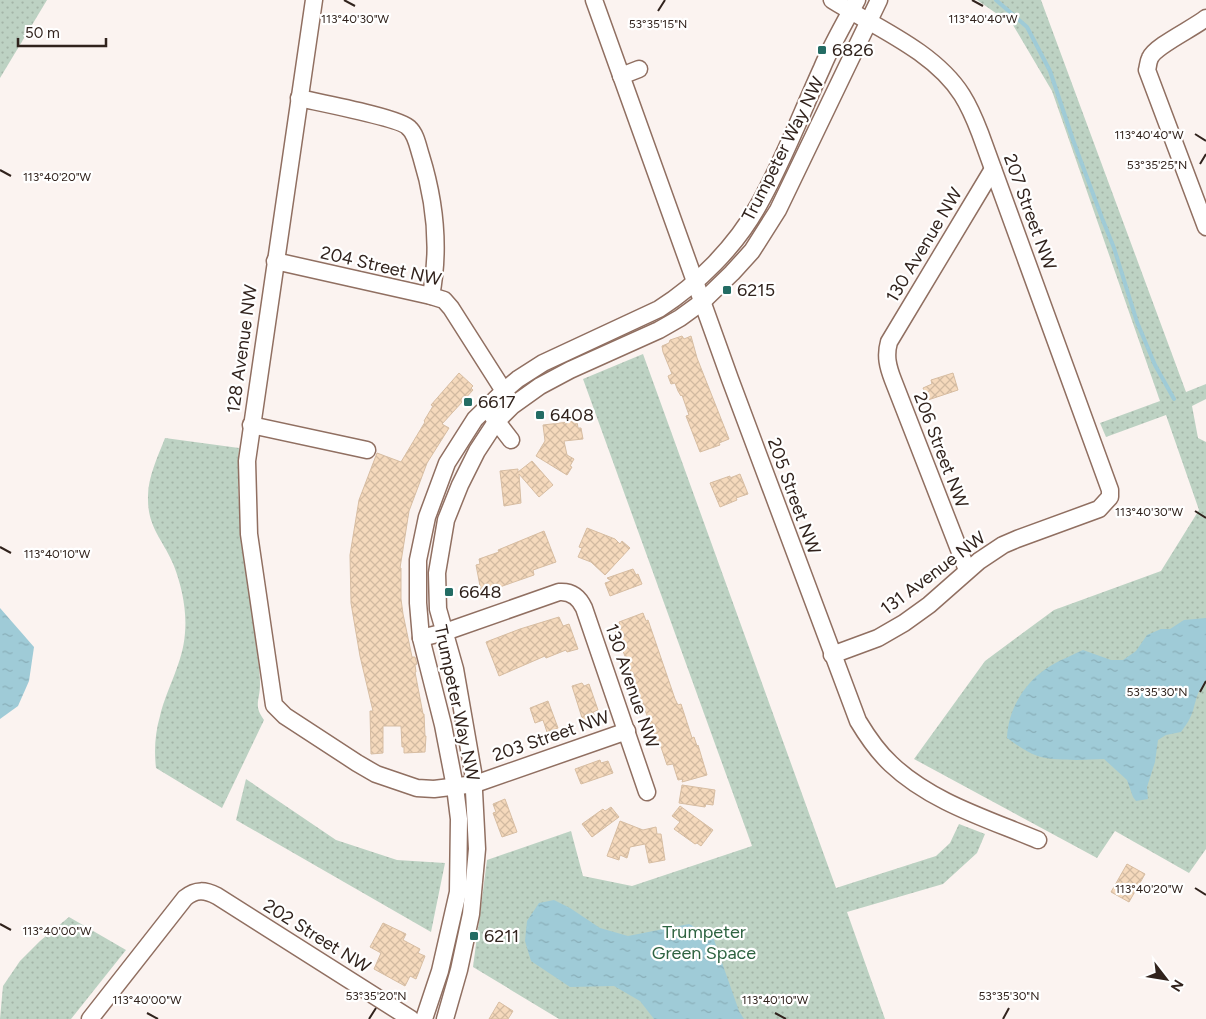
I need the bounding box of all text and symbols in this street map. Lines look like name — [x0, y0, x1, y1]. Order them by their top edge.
text: 113°40'30"W — [321, 12, 389, 26]
text: 113°40'40"W — [949, 12, 1018, 26]
scale bar — [18, 15, 105, 47]
text: 53°35'15"N — [629, 17, 687, 31]
text: 50 m — [25, 24, 60, 42]
place label: 6826 — [832, 39, 874, 61]
marker: 6826 — [816, 44, 828, 56]
street label: Trumpeter Way NW — [737, 73, 829, 225]
text: 113°40'40"W — [1115, 128, 1184, 142]
street label: 207 Street NW — [999, 151, 1061, 274]
text: 53°35'25"N — [1127, 158, 1187, 172]
text: 113°40'20"W — [23, 170, 92, 184]
street label: 130 Avenue NW — [881, 183, 967, 306]
street label: 204 Street NW — [318, 241, 444, 291]
place label: 6215 — [737, 279, 775, 301]
street label: 128 Avenue NW — [222, 283, 262, 415]
marker: 6215 — [721, 284, 733, 296]
street label: 206 Street NW — [909, 389, 973, 512]
place label: 6617 — [478, 391, 516, 413]
marker: 6617 — [462, 396, 474, 408]
place label: 6408 — [550, 404, 594, 426]
marker: 6408 — [534, 409, 546, 421]
street label: 205 Street NW — [763, 435, 826, 558]
text: 113°40'30"W — [1115, 505, 1183, 519]
street label: 131 Avenue NW — [876, 526, 990, 620]
text: 113°40'10"W — [24, 547, 91, 561]
place label: 6648 — [459, 581, 502, 603]
marker: 6648 — [443, 586, 455, 598]
street label: 130 Avenue NW — [600, 621, 664, 752]
street label: Trumpeter Way NW — [430, 623, 484, 784]
text: 53°35'30"N — [1126, 685, 1188, 699]
street label: 203 Street NW — [490, 706, 613, 766]
text: 113°40'20"W — [1115, 882, 1184, 896]
street label: 202 Street NW — [259, 894, 375, 978]
park label: Trumpeter Green Space — [652, 921, 756, 964]
text: 113°40'00"W — [22, 924, 92, 938]
place label: 6211 — [484, 925, 519, 947]
marker: 6211 — [468, 930, 480, 942]
north arrow — [1141, 954, 1191, 1004]
text: N — [1167, 976, 1187, 994]
text: 53°35'20"N — [345, 989, 407, 1003]
text: 53°35'30"N — [978, 989, 1040, 1003]
text: 113°40'00"W — [112, 993, 182, 1007]
text: 113°40'10"W — [742, 993, 809, 1007]

